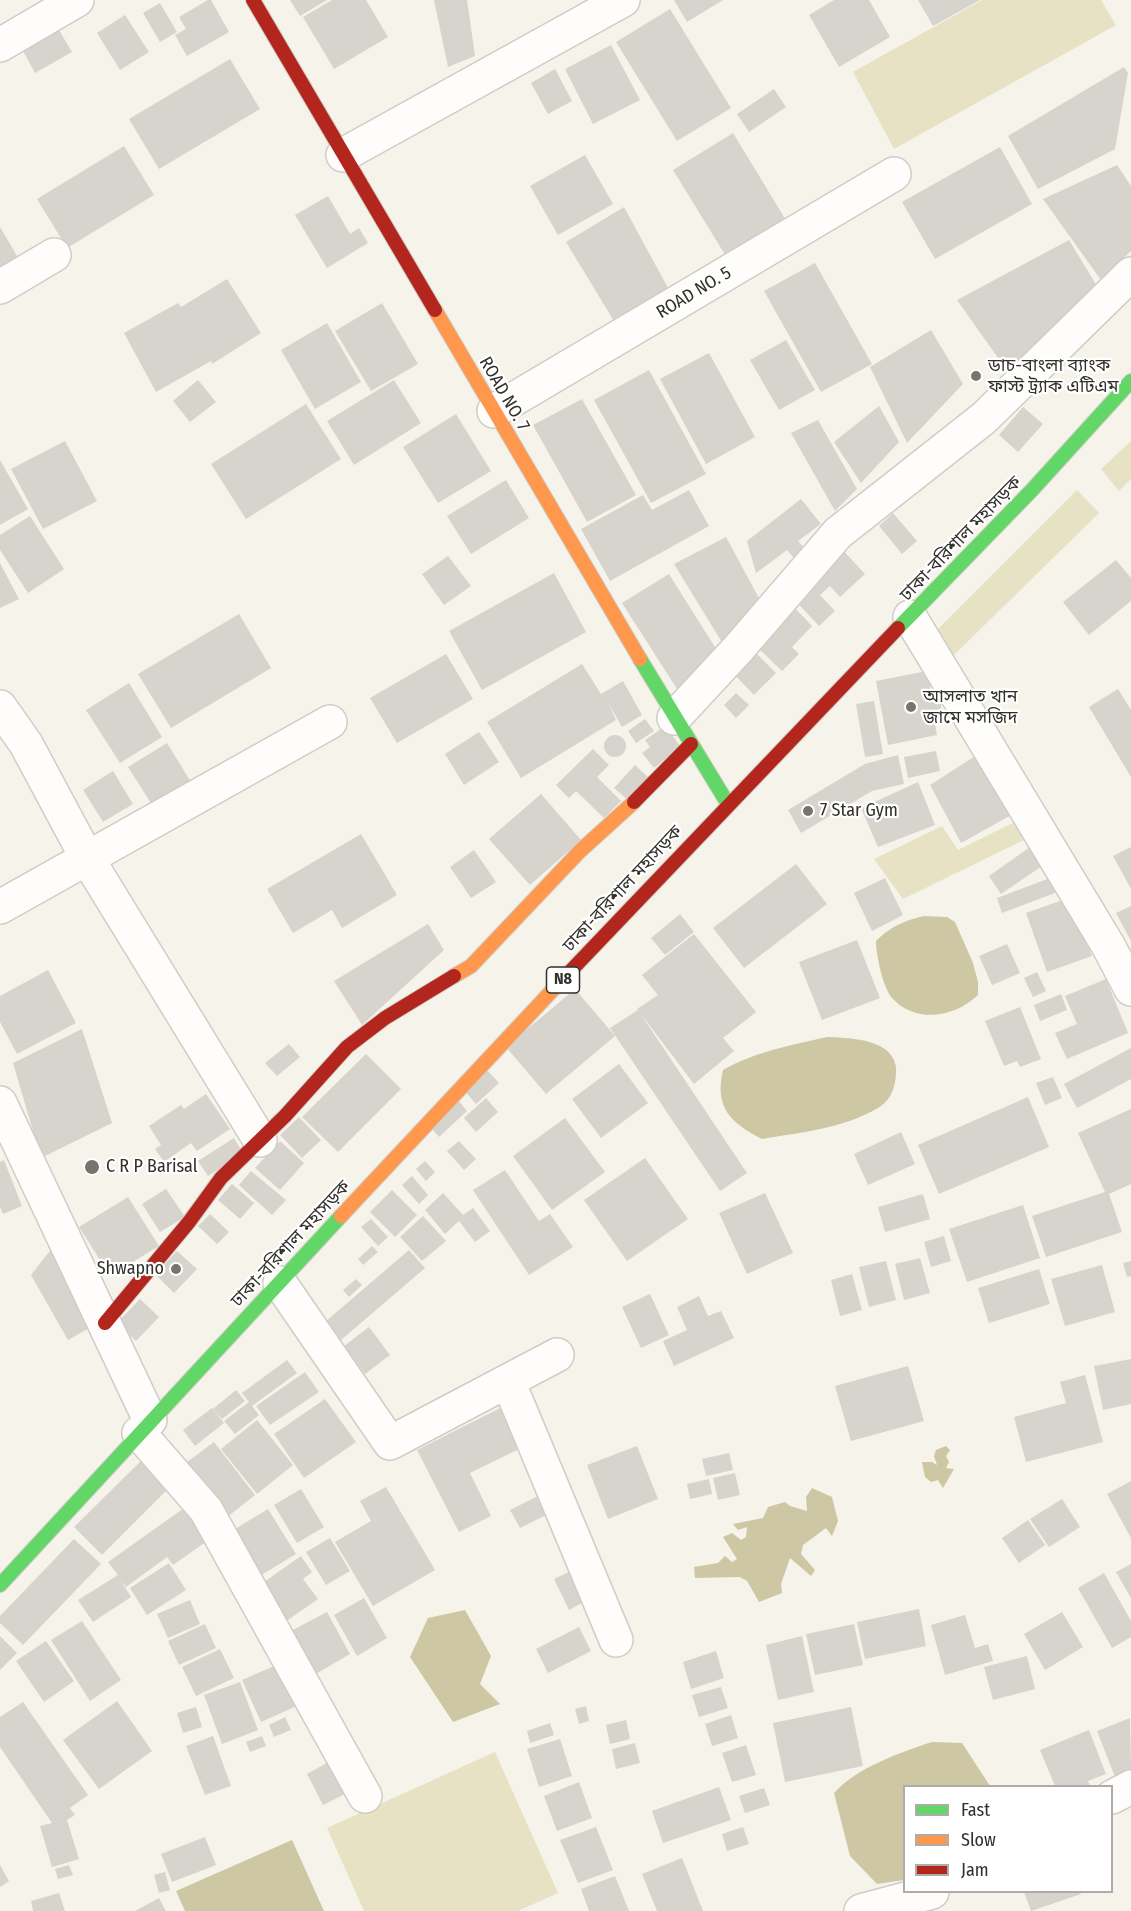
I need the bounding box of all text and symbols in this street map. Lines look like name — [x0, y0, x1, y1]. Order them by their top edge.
street label: ROAD NO. 5 — [653, 262, 735, 324]
street label: ROAD NO. 7 — [474, 353, 534, 435]
place label: ডাচ-বাংলা ব্যাংক ফাস্ট ট্র্যাক এটিএম — [988, 355, 1119, 398]
marker: ডাচ-বাংলা ব্যাংক ফাস্ট ট্র্যাক এটিএম — [969, 369, 983, 383]
street label: ঢাকা-বরিশাল মহাসড়ক — [896, 472, 1026, 606]
place label: আসলাত খান জামে মসজিদ — [923, 686, 1018, 728]
marker: আসলাত খান জামে মসজিদ — [904, 700, 918, 714]
place label: 7 Star Gym — [820, 800, 898, 822]
marker: 7 Star Gym — [801, 804, 815, 818]
street label: ঢাকা-বরিশাল মহাসড়ক — [559, 821, 687, 957]
road number: N8 — [546, 967, 580, 993]
place label: C R P Barisal — [106, 1156, 197, 1178]
marker: C R P Barisal — [83, 1158, 101, 1176]
street label: ঢাকা-বরিশাল মহাসড়ক — [227, 1176, 355, 1312]
place label: Shwapno — [97, 1258, 164, 1280]
marker: Shwapno — [169, 1262, 183, 1276]
legend — [903, 1785, 1113, 1893]
text: Fast — [961, 1799, 990, 1821]
text: Slow — [961, 1829, 996, 1851]
text: Jam — [961, 1859, 989, 1881]

